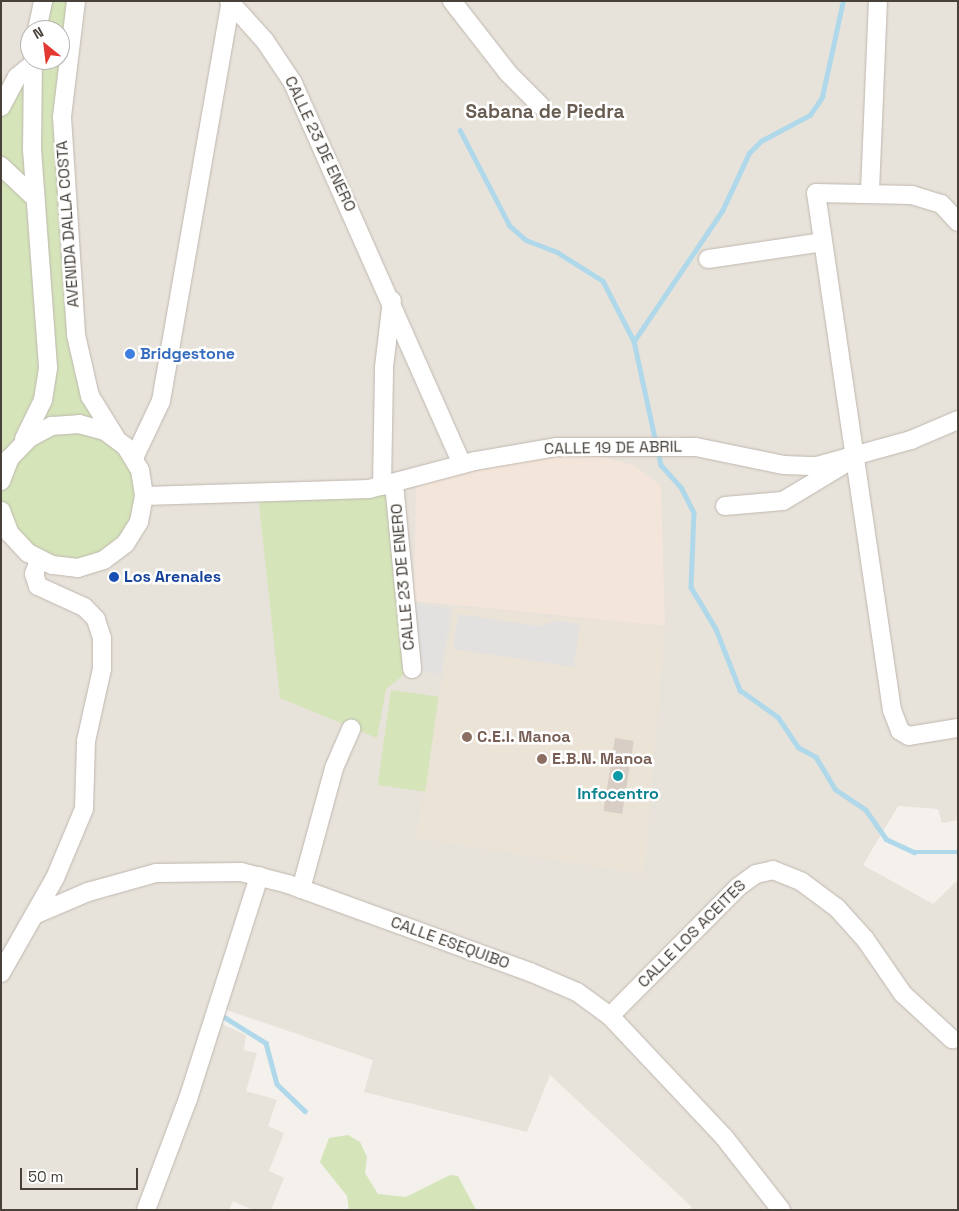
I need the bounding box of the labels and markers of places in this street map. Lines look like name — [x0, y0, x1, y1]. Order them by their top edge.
place label: Bridgestone — [140, 344, 235, 364]
marker: Bridgestone — [124, 348, 136, 360]
place label: Los Arenales — [124, 567, 221, 587]
marker: Los Arenales — [108, 571, 120, 583]
place label: C.E.I. Manoa — [477, 727, 571, 747]
marker: C.E.I. Manoa — [461, 731, 473, 743]
place label: E.B.N. Manoa — [552, 749, 653, 769]
marker: E.B.N. Manoa — [536, 753, 548, 765]
marker: Infocentro — [612, 770, 624, 782]
place label: Infocentro — [577, 784, 659, 804]

